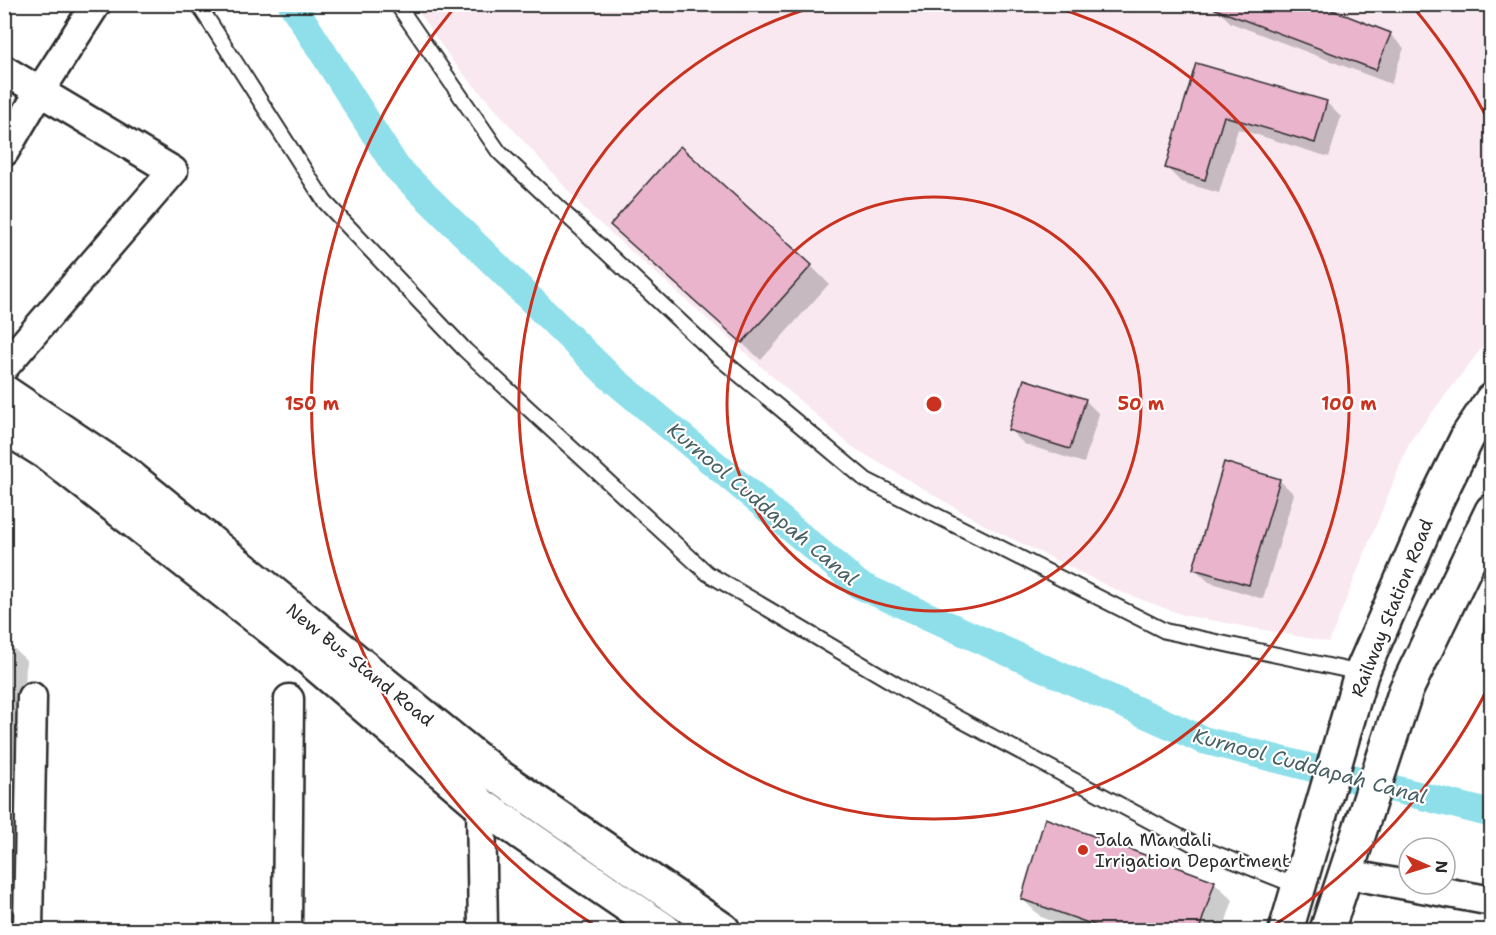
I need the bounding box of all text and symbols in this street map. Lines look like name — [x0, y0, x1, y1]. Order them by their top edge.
text: 150 m — [285, 392, 340, 416]
text: 50 m — [1118, 392, 1165, 416]
text: 100 m — [1321, 392, 1377, 416]
centre of rings — [924, 394, 944, 414]
water label: Kurnool Cuddapah Canal — [662, 416, 864, 592]
street label: Railway Station Road — [1345, 516, 1439, 700]
street label: New Bus Stand Road — [281, 598, 439, 732]
water label: Kurnool Cuddapah Canal — [1190, 722, 1430, 810]
place label: Jala Mandali Irrigation Department — [1095, 828, 1290, 873]
north arrow — [1397, 836, 1457, 896]
marker: Jala Mandali Irrigation Department — [1076, 843, 1090, 857]
text: N — [1431, 860, 1452, 874]

